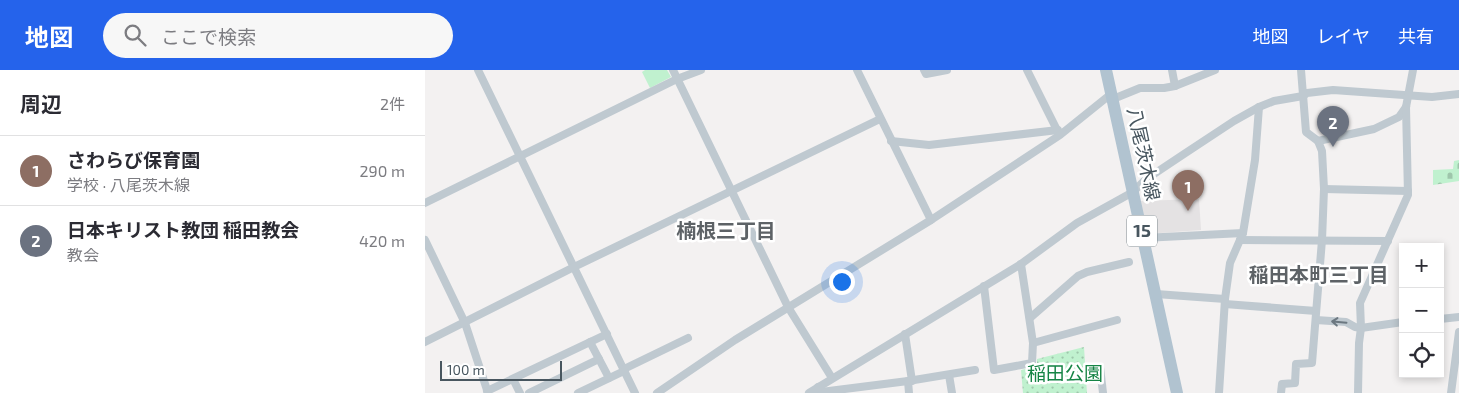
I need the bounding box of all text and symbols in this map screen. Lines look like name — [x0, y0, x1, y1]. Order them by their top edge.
search box — [103, 13, 453, 58]
icon: search — [121, 21, 149, 49]
text: 地図 — [25, 22, 73, 51]
text: ここで検索 — [161, 25, 256, 48]
text: 地図 — [1253, 25, 1289, 47]
text: レイヤ — [1317, 25, 1370, 47]
text: 共有 — [1398, 25, 1434, 47]
text: 周辺 — [20, 91, 62, 116]
text: 2件 — [380, 94, 405, 113]
street label: 八尾茨木線 — [1123, 105, 1166, 203]
pin: 2 — [1317, 106, 1349, 147]
text: さわらび保育園 — [67, 148, 200, 171]
text: 1 — [33, 161, 39, 180]
text: 290 m — [360, 161, 405, 180]
pin: 1 — [1172, 170, 1204, 211]
text: 学校 · 八尾茨木線 — [67, 175, 190, 194]
road number: 15 — [1127, 216, 1157, 247]
text: 日本キリスト教団 稲田教会 — [67, 218, 299, 241]
district label: 楠根三丁目 — [676, 218, 776, 242]
text: 2 — [31, 231, 41, 250]
text: 420 m — [359, 231, 405, 250]
map controls — [1399, 243, 1444, 378]
button: + — [1399, 243, 1444, 288]
text: 教会 — [67, 245, 99, 264]
district label: 稲田本町三丁目 — [1249, 262, 1389, 286]
your location — [829, 269, 855, 295]
button: − — [1399, 288, 1444, 333]
one-way arrow — [1332, 317, 1348, 327]
button: locate — [1399, 333, 1444, 378]
scale bar — [440, 358, 563, 381]
text: 100 m — [447, 361, 485, 378]
park label: 稲田公園 — [1027, 361, 1103, 384]

